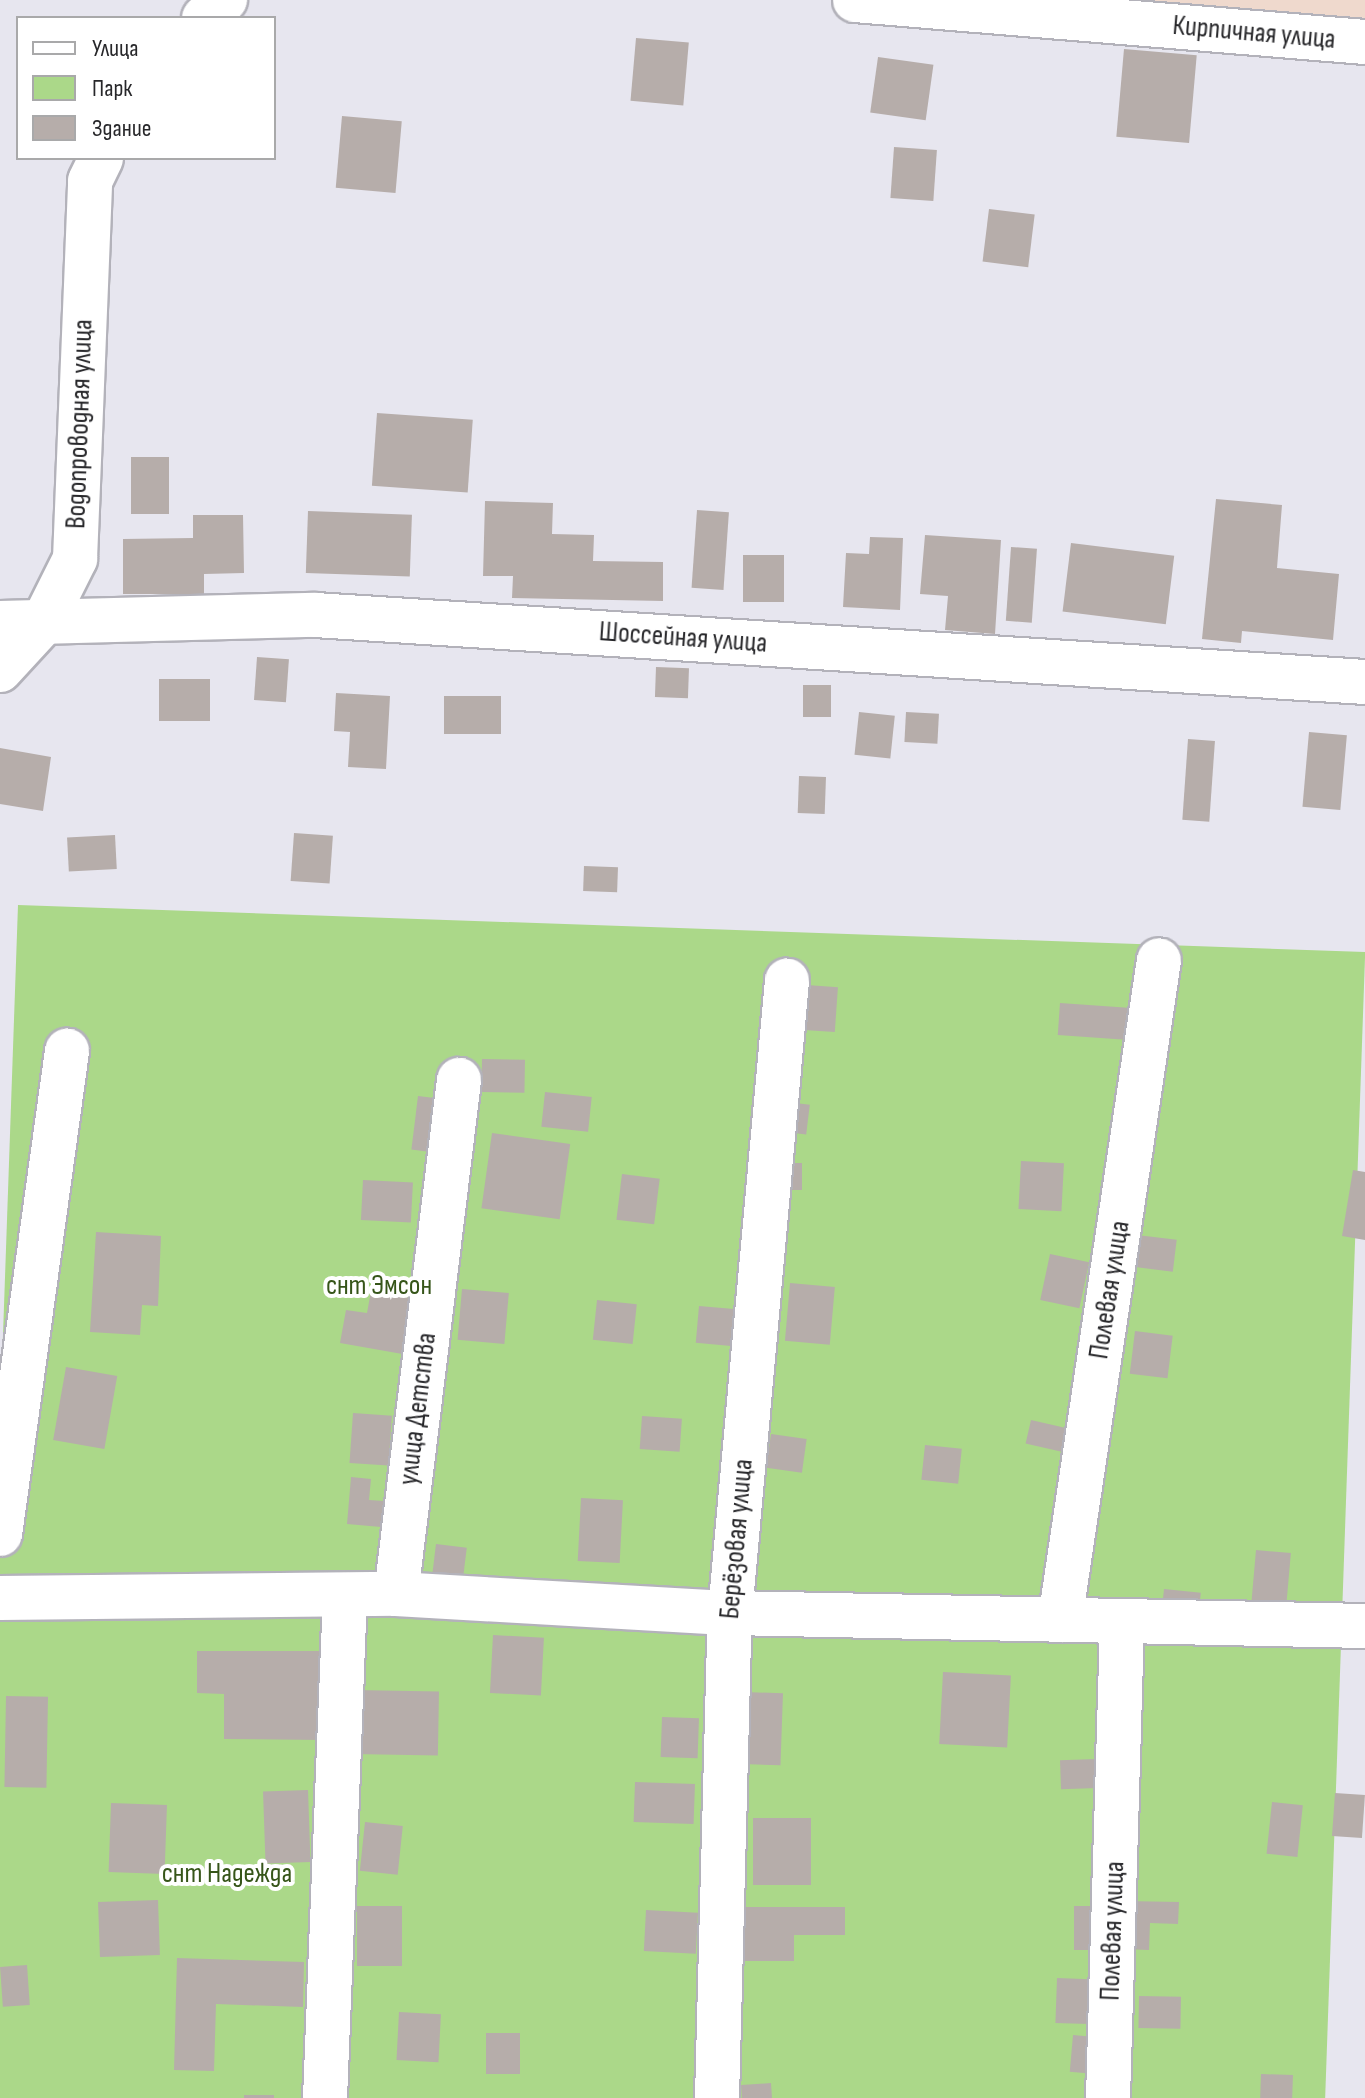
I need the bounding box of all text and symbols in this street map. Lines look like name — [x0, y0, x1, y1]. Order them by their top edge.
street label: Кирпичная улица — [1171, 9, 1337, 57]
legend — [16, 16, 276, 160]
text: Улица — [92, 34, 138, 63]
text: Парк — [92, 74, 132, 103]
text: Здание — [92, 114, 151, 143]
street label: Водопроводная улица — [60, 319, 100, 529]
street label: Шоссейная улица — [598, 615, 768, 661]
street label: Полевая улица — [1083, 1219, 1137, 1361]
park label: снт Эмсон — [326, 1269, 432, 1303]
street label: улица Детства — [392, 1331, 444, 1487]
street label: Берёзовая улица — [713, 1458, 761, 1620]
park label: снт Надежда — [162, 1857, 292, 1891]
street label: Полевая улица — [1094, 1861, 1132, 2001]

